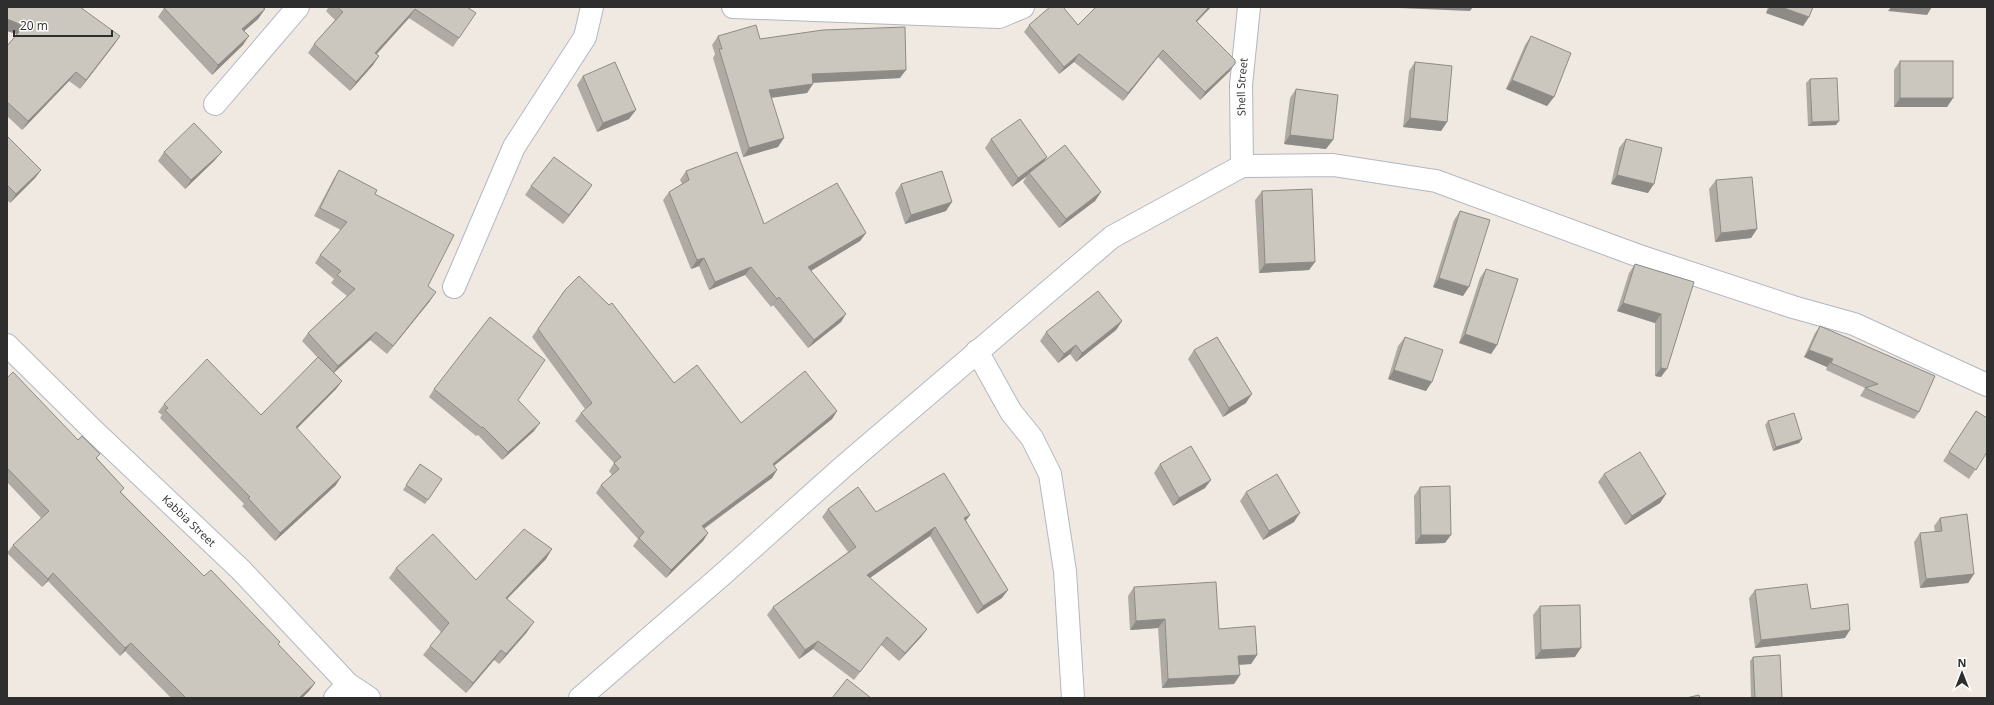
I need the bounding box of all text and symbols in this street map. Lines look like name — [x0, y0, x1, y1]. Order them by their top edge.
scale bar — [14, 12, 112, 38]
text: 20 m — [20, 17, 48, 34]
street label: Shell Street — [1233, 57, 1251, 116]
street label: Kabbia Street — [159, 491, 220, 550]
north arrow — [1942, 653, 1982, 693]
text: N — [1958, 655, 1966, 670]

